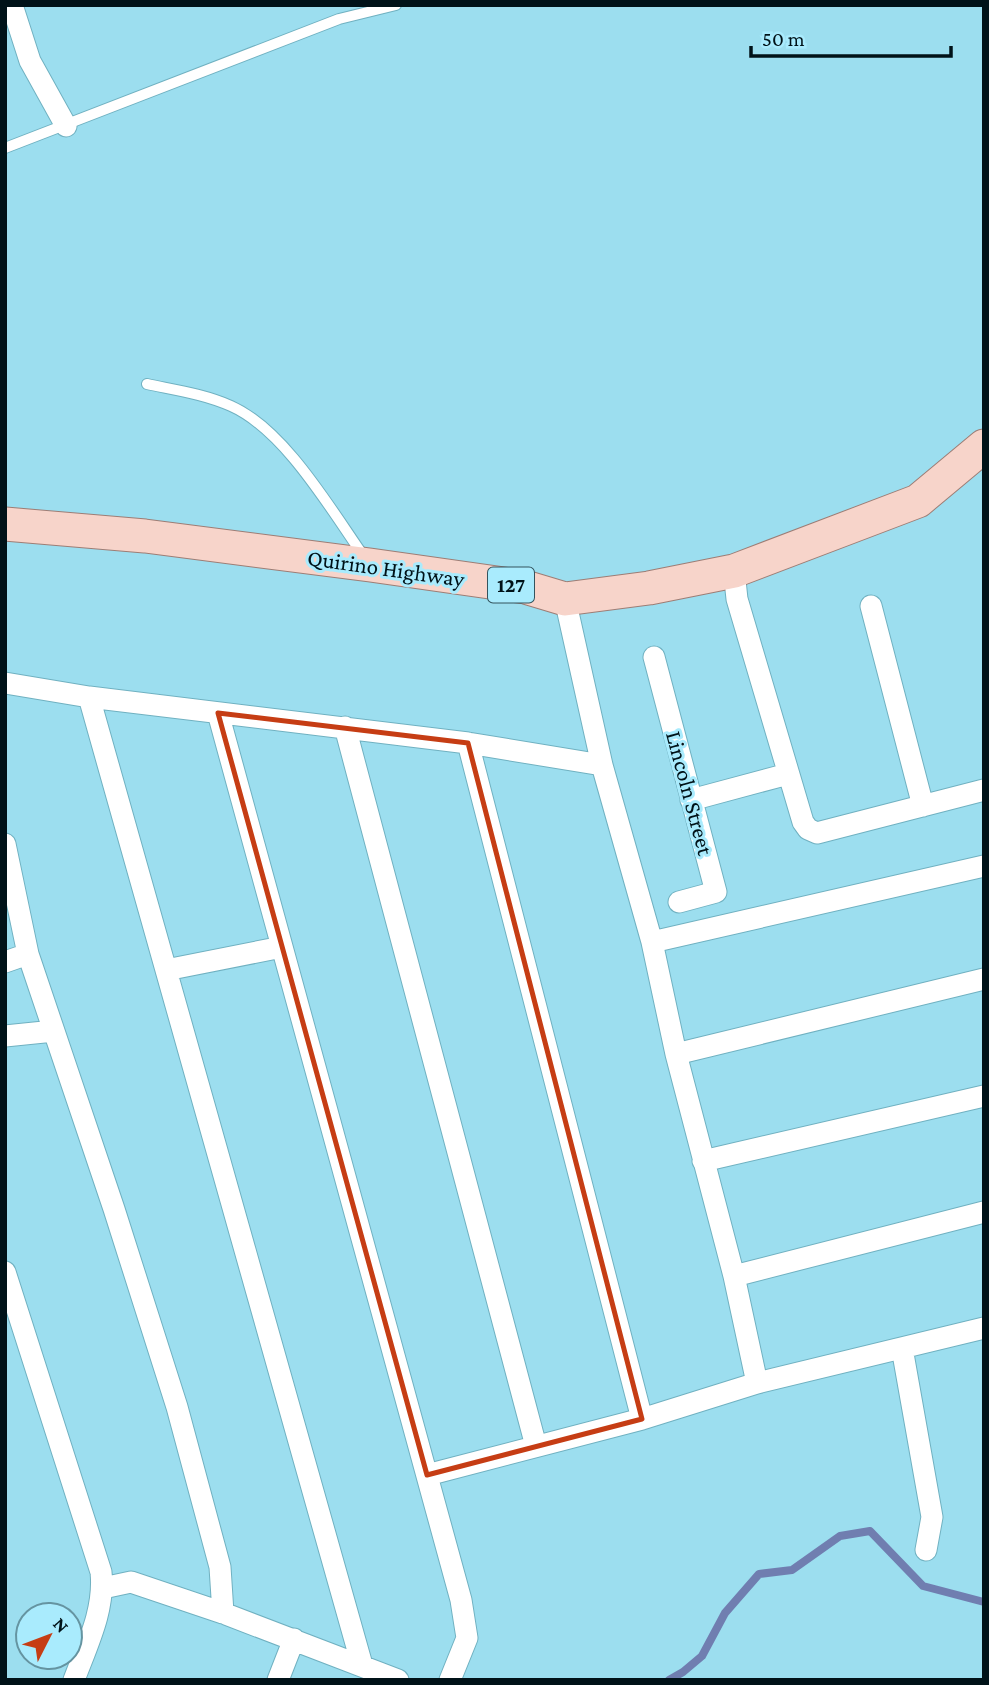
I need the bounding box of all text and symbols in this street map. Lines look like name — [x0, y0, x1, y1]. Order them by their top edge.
scale bar — [751, 14, 950, 58]
text: 50 m — [762, 27, 805, 51]
street label: Quirino Highway — [306, 544, 467, 592]
road number: 127 — [488, 568, 534, 602]
street label: Lincoln Street — [661, 728, 719, 858]
north arrow — [14, 1601, 84, 1671]
text: N — [49, 1613, 73, 1637]

